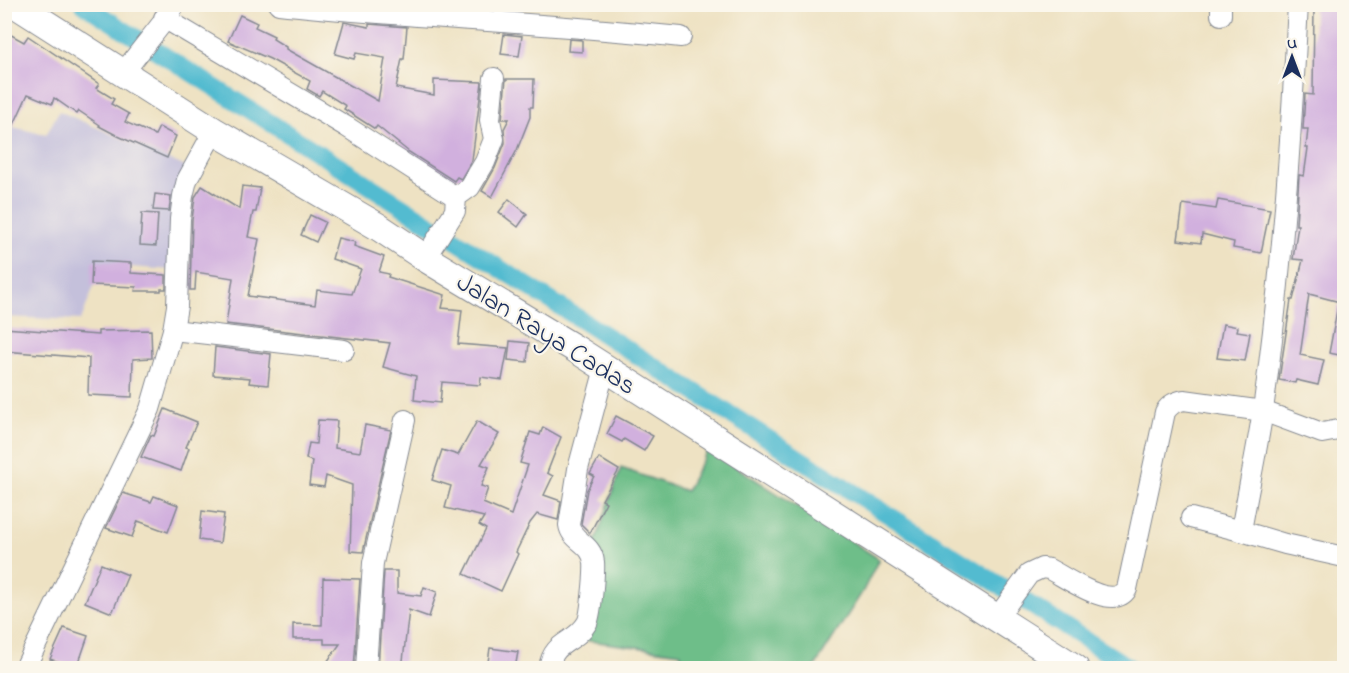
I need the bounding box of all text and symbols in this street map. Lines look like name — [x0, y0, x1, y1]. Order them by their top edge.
north arrow — [1262, 27, 1322, 87]
text: U — [1287, 32, 1297, 56]
street label: Jalan Raya Cadas — [448, 264, 643, 406]

